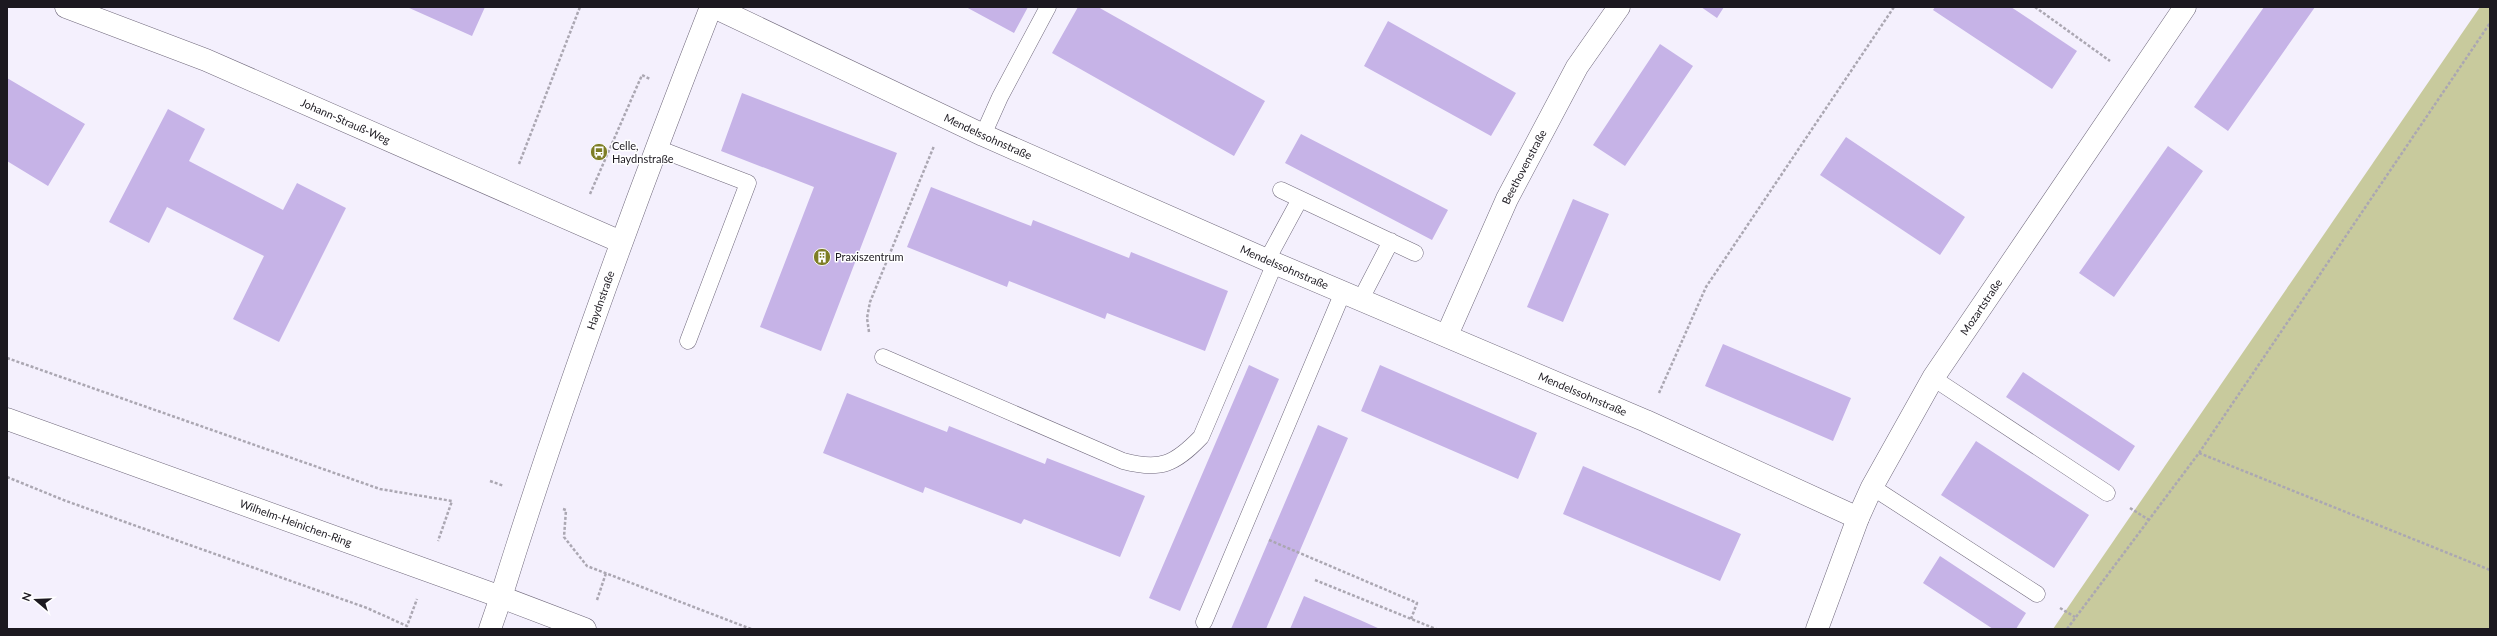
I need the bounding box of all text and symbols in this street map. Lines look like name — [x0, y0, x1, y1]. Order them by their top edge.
street label: Johann-Strauß-Weg — [299, 95, 393, 146]
street label: Mendelssohnstraße — [942, 110, 1034, 162]
street label: Beethovenstraße — [1499, 127, 1549, 206]
place label: Celle, Haydnstraße — [612, 139, 674, 165]
bus stop icon: Celle, Haydnstraße — [589, 142, 609, 162]
street label: Mendelssohnstraße — [1238, 242, 1331, 292]
building icon: Praxiszentrum — [812, 247, 832, 267]
place label: Praxiszentrum — [835, 250, 904, 263]
street label: Haydnstraße — [584, 269, 617, 331]
street label: Mozartstraße — [1957, 276, 2004, 337]
street label: Mendelssohnstraße — [1536, 369, 1629, 418]
street label: Wilhelm-Heinichen-Ring — [238, 496, 354, 549]
north arrow — [16, 580, 56, 620]
text: N — [19, 590, 34, 603]

